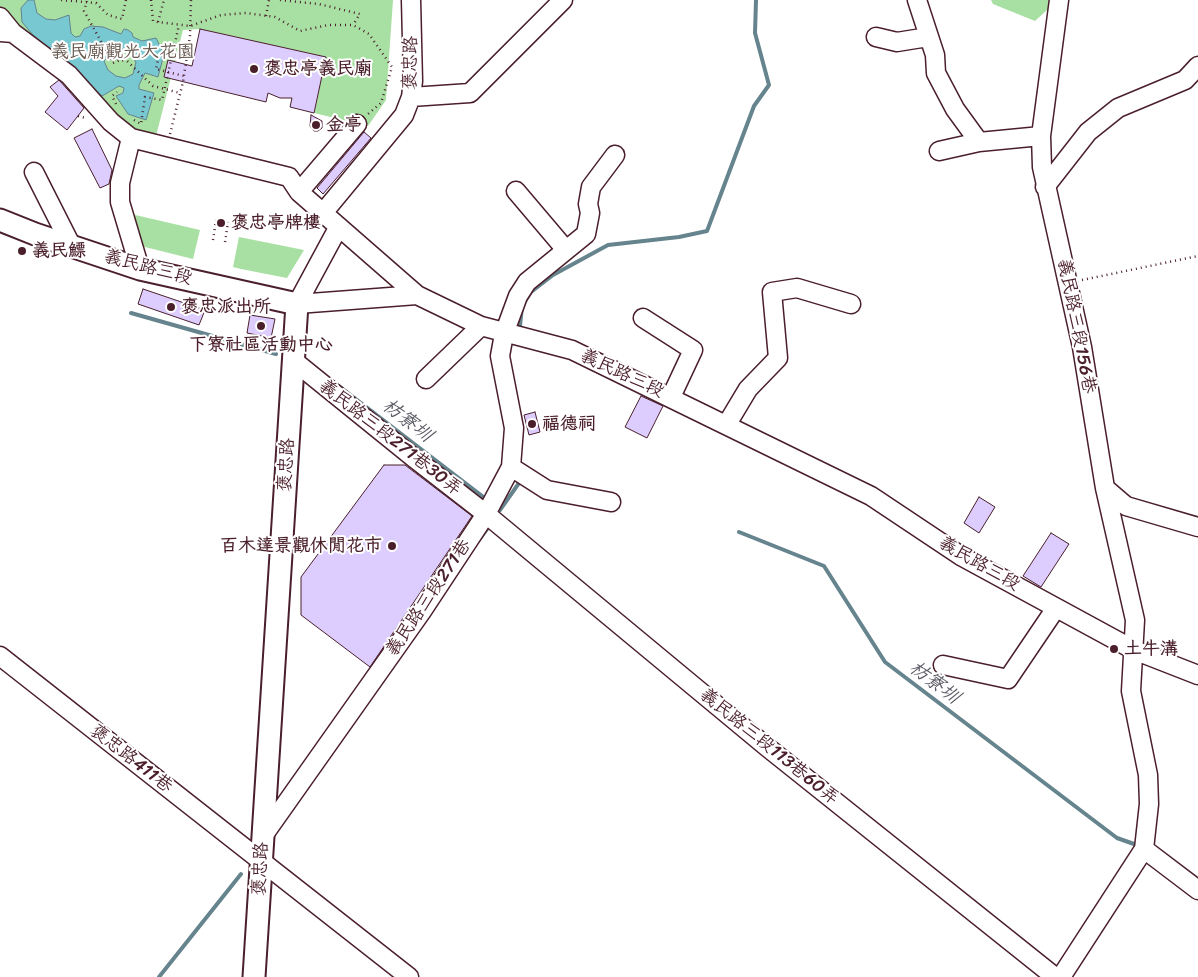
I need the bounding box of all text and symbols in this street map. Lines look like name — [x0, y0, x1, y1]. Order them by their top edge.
street label: 褒忠路 — [400, 36, 422, 90]
park label: 義民廟觀光大花園 — [51, 41, 195, 63]
place label: 褒忠亭義民廟 — [264, 58, 372, 80]
marker: 褒忠亭義民廟 — [248, 63, 260, 75]
place label: 金亭 — [326, 114, 362, 136]
marker: 金亭 — [310, 119, 322, 131]
place label: 褒忠亭牌樓 — [231, 212, 321, 234]
marker: 褒忠亭牌樓 — [215, 217, 227, 229]
place label: 義民鰾 — [32, 240, 86, 262]
marker: 義民鰾 — [16, 245, 28, 257]
street label: 義民路三段 — [102, 246, 194, 290]
street label: 義民路三段156巷 — [1052, 257, 1100, 395]
place label: 褒忠派出所 — [181, 296, 271, 318]
marker: 褒忠派出所 — [165, 301, 177, 313]
marker: 下寮社區活動中心 — [255, 320, 267, 332]
place label: 下寮社區活動中心 — [189, 334, 333, 356]
street label: 義民路三段 — [577, 345, 667, 403]
street label: 義民路三段271巷30弄 — [314, 375, 466, 501]
water label: 枋寮圳 — [378, 394, 436, 448]
place label: 福德祠 — [542, 413, 596, 435]
marker: 福德祠 — [526, 418, 538, 430]
street label: 褒忠路 — [274, 437, 300, 493]
street label: 義民路三段 — [935, 532, 1023, 596]
place label: 百木達景觀休閒花市 — [220, 535, 382, 557]
street label: 義民路三段271巷 — [382, 535, 476, 661]
marker: 百木達景觀休閒花市 — [386, 540, 398, 552]
place label: 土牛溝 — [1124, 638, 1178, 660]
marker: 土牛溝 — [1108, 643, 1120, 655]
water label: 枋寮圳 — [904, 657, 964, 709]
street label: 義民路三段113巷60弄 — [695, 684, 843, 810]
street label: 褒忠路411巷 — [85, 720, 177, 798]
street label: 褒忠路 — [249, 841, 273, 897]

